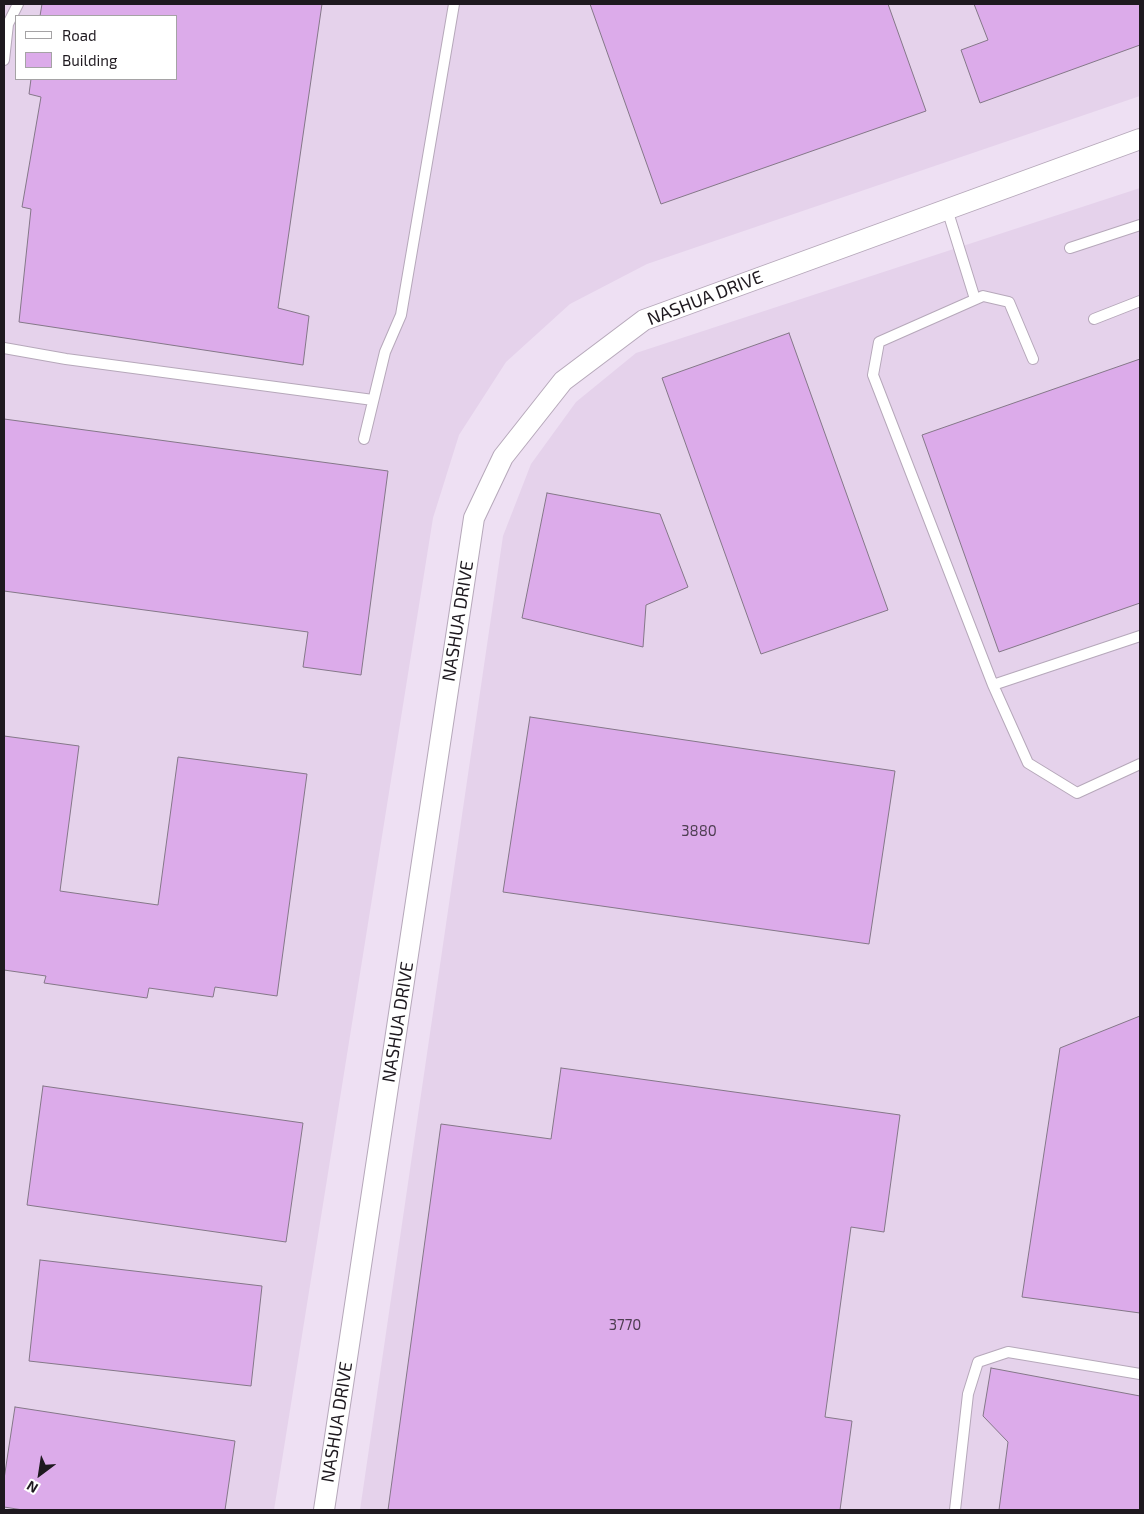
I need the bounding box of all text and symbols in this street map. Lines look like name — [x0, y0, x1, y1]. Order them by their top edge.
legend — [15, 15, 178, 80]
text: Road — [62, 26, 97, 44]
text: Building — [62, 51, 117, 69]
street label: NASHUA DRIVE — [644, 266, 766, 330]
street label: NASHUA DRIVE — [438, 559, 478, 683]
house number: 3880 — [681, 822, 717, 840]
street label: NASHUA DRIVE — [378, 960, 418, 1084]
house number: 3770 — [609, 1316, 641, 1334]
street label: NASHUA DRIVE — [317, 1360, 357, 1484]
north arrow — [15, 1449, 65, 1499]
text: N — [23, 1477, 41, 1497]

